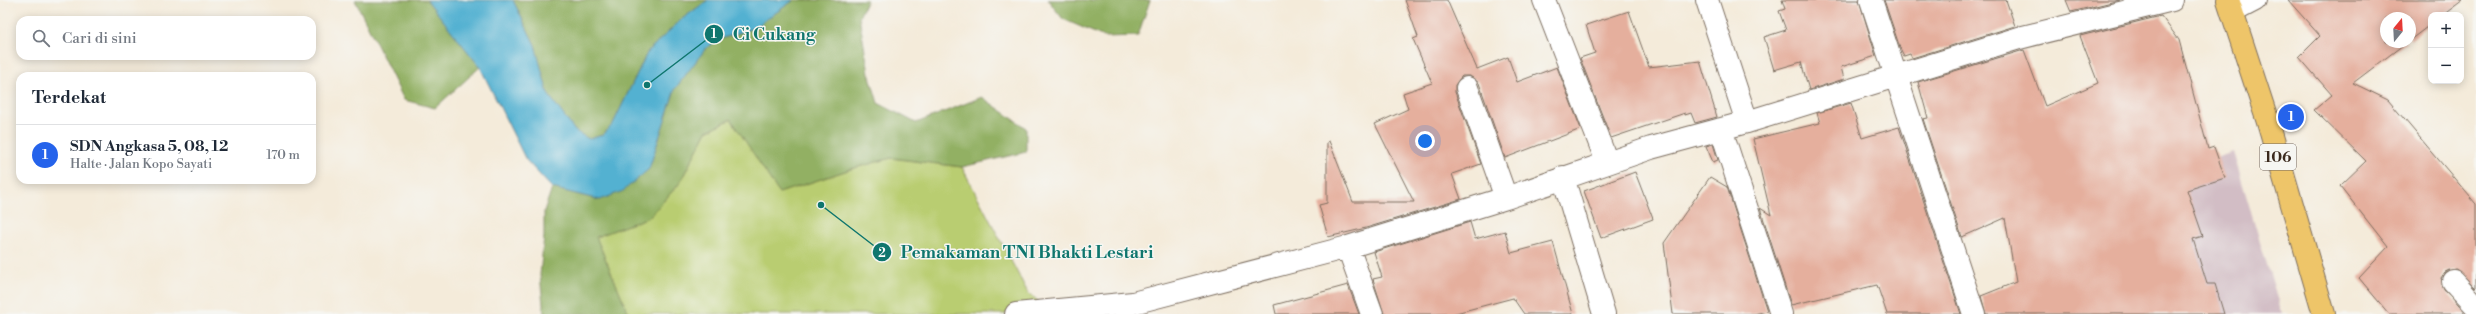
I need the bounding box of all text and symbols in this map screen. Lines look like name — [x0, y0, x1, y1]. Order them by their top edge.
north arrow — [2380, 12, 2416, 48]
map controls — [2428, 12, 2464, 84]
button: + — [2428, 12, 2464, 48]
search box — [16, 16, 316, 60]
callout: Ci Cukang — [704, 20, 823, 49]
text: Ci Cukang — [733, 24, 816, 46]
icon: search — [30, 27, 52, 49]
text: 1 — [711, 27, 717, 42]
text: Cari di sini — [62, 29, 137, 48]
button: − — [2428, 48, 2464, 84]
text: Terdekat — [32, 87, 106, 109]
pin: 1 — [2278, 102, 2304, 132]
your location — [1415, 131, 1435, 151]
text: SDN Angkasa 5, 08, 12 — [70, 137, 228, 156]
road number: 106 — [2260, 144, 2296, 170]
text: 1 — [42, 147, 48, 163]
text: 170 m — [266, 147, 300, 163]
text: Halte · Jalan Kopo Sayati — [70, 156, 212, 172]
callout: Pemakaman TNI Bhakti Lestari — [872, 238, 1161, 267]
text: Pemakaman TNI Bhakti Lestari — [901, 242, 1154, 264]
text: 2 — [878, 246, 886, 261]

